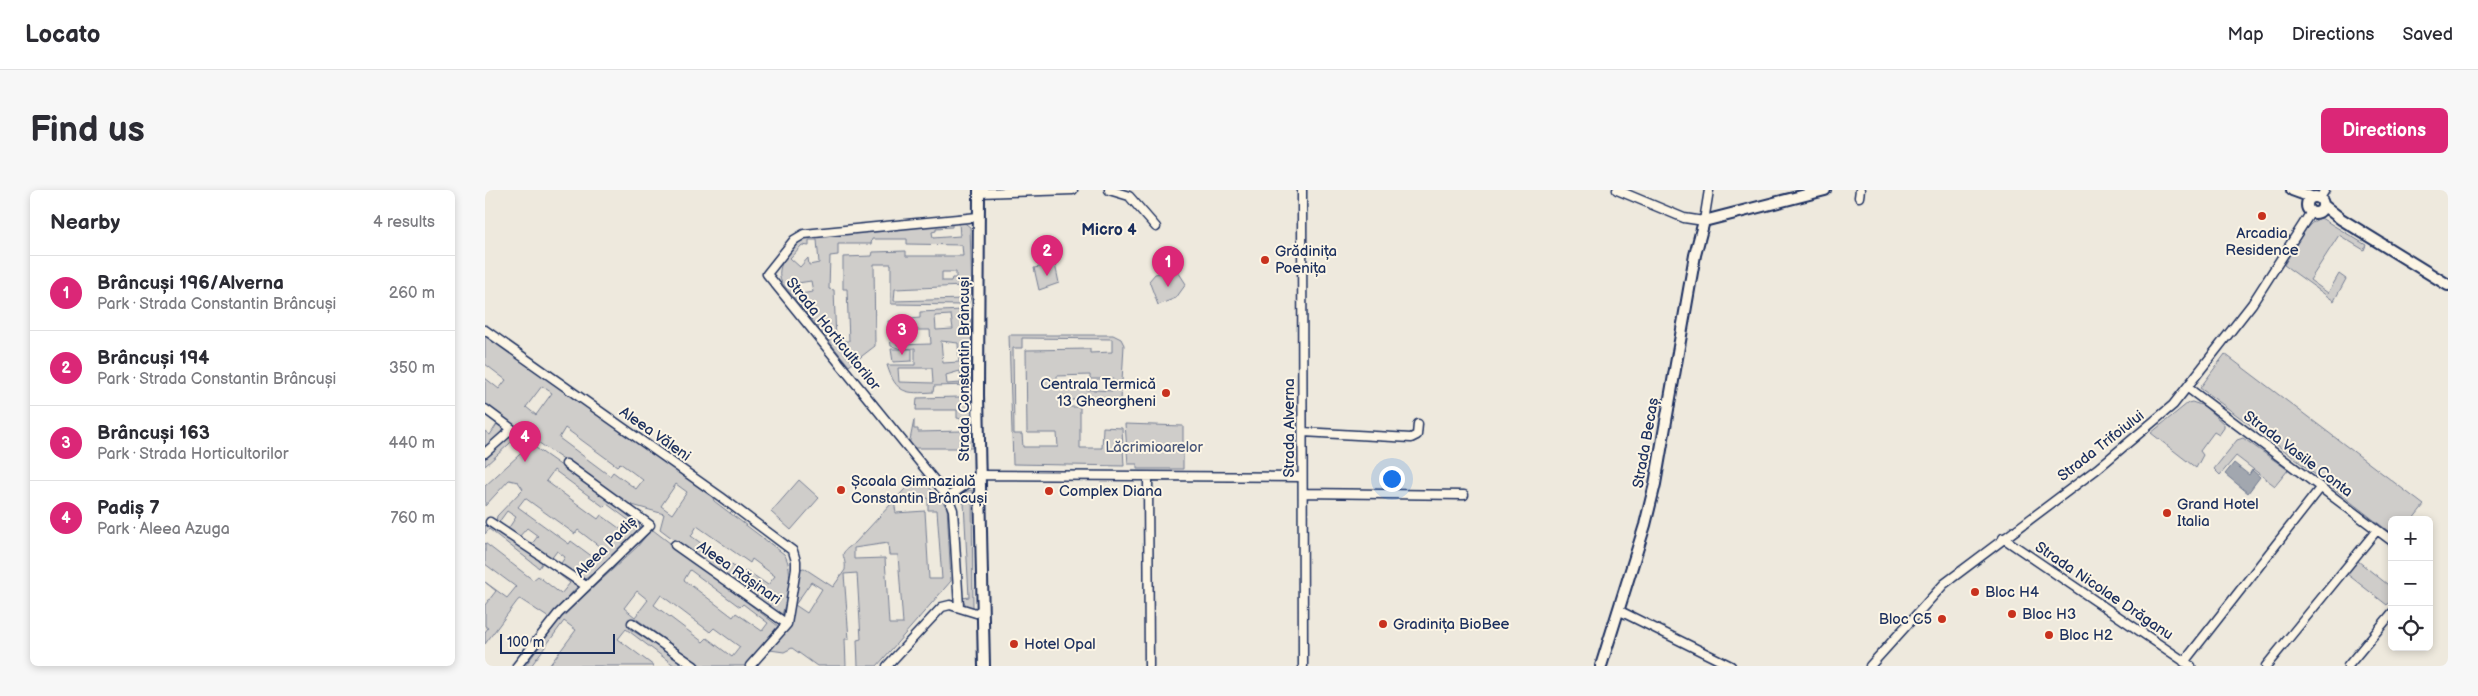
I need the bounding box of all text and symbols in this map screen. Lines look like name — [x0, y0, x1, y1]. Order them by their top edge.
text: Locato — [25, 20, 100, 49]
text: Map — [2228, 24, 2264, 45]
text: Directions — [2292, 24, 2374, 45]
text: Saved — [2402, 24, 2453, 45]
button: Directions — [2321, 108, 2448, 153]
text: Find us — [30, 109, 145, 152]
text: Nearby — [50, 210, 120, 235]
marker: Arcadia Residence — [2256, 210, 2268, 222]
text: 4 results — [373, 213, 435, 232]
district label: Micro 4 — [1081, 221, 1137, 240]
place label: Arcadia Residence — [2225, 224, 2299, 260]
pin: 2 — [1031, 235, 1063, 276]
place label: Grădinița Poenița — [1275, 242, 1337, 278]
pin: 1 — [1152, 246, 1184, 287]
marker: Grădinița Poenița — [1259, 254, 1271, 266]
text: Brâncuși 196/Alverna — [97, 272, 284, 295]
street label: Strada Horticultorilor — [782, 274, 885, 395]
street label: Strada Constantin Brâncuși — [955, 277, 974, 461]
text: 1 — [63, 284, 69, 303]
text: 260 m — [389, 284, 435, 303]
text: Park · Strada Constantin Brâncuși — [97, 295, 336, 314]
pin: 3 — [886, 314, 918, 355]
text: Brâncuși 194 — [97, 347, 210, 370]
text: 2 — [61, 359, 71, 378]
text: 350 m — [389, 359, 435, 378]
text: Park · Strada Constantin Brâncuși — [97, 370, 336, 389]
place label: Centrala Termică 13 Gheorgheni — [1040, 375, 1156, 411]
street label: Strada Alverna — [1280, 378, 1299, 478]
marker: Centrala Termică 13 Gheorgheni — [1160, 387, 1172, 399]
street label: Strada Becaș — [1629, 396, 1663, 490]
street label: Aleea Văleni — [616, 402, 694, 466]
street label: Strada Trifoiului — [2054, 406, 2148, 486]
street label: Strada Vasile Conta — [2240, 407, 2356, 501]
pin: 4 — [509, 421, 541, 462]
text: Brâncuși 163 — [97, 422, 210, 445]
text: 3 — [61, 434, 71, 453]
text: 440 m — [389, 434, 435, 453]
park label: Lăcrimioarelor — [1105, 438, 1203, 457]
text: Park · Strada Horticultorilor — [97, 445, 289, 464]
your location — [1379, 466, 1405, 492]
place label: Școala Gimnazială Constantin Brâncuși — [851, 472, 987, 508]
place label: Complex Diana — [1059, 482, 1162, 501]
marker: Școala Gimnazială Constantin Brâncuși — [835, 484, 847, 496]
marker: Complex Diana — [1043, 485, 1055, 497]
place label: Grand Hotel Italia — [2177, 495, 2259, 531]
text: Padiș 7 — [97, 497, 160, 520]
marker: Grand Hotel Italia — [2161, 507, 2173, 519]
text: 4 — [61, 509, 71, 528]
text: 760 m — [390, 509, 435, 528]
street label: Aleea Padiș — [571, 512, 641, 582]
map controls — [2388, 516, 2433, 651]
button: + — [2388, 516, 2433, 561]
text: Park · Aleea Azuga — [97, 520, 230, 539]
street label: Aleea Rășinari — [693, 537, 785, 609]
street label: Strada Nicolae Drăganu — [2031, 538, 2177, 644]
button: − — [2388, 561, 2433, 606]
place label: Bloc H4 — [1985, 583, 2039, 602]
marker: Bloc H4 — [1969, 586, 1981, 598]
place label: Bloc H3 — [2022, 605, 2076, 624]
button: locate — [2388, 606, 2433, 651]
marker: Bloc H3 — [2006, 608, 2018, 620]
place label: Bloc C5 — [1879, 610, 1932, 629]
marker: Bloc C5 — [1936, 613, 1948, 625]
place label: Gradinița BioBee — [1393, 615, 1510, 634]
marker: Gradinița BioBee — [1377, 618, 1389, 630]
place label: Bloc H2 — [2059, 626, 2113, 645]
marker: Bloc H2 — [2043, 629, 2055, 641]
scale bar — [500, 631, 615, 654]
text: 100 m — [507, 634, 544, 651]
place label: Hotel Opal — [1024, 635, 1096, 654]
marker: Hotel Opal — [1008, 638, 1020, 650]

